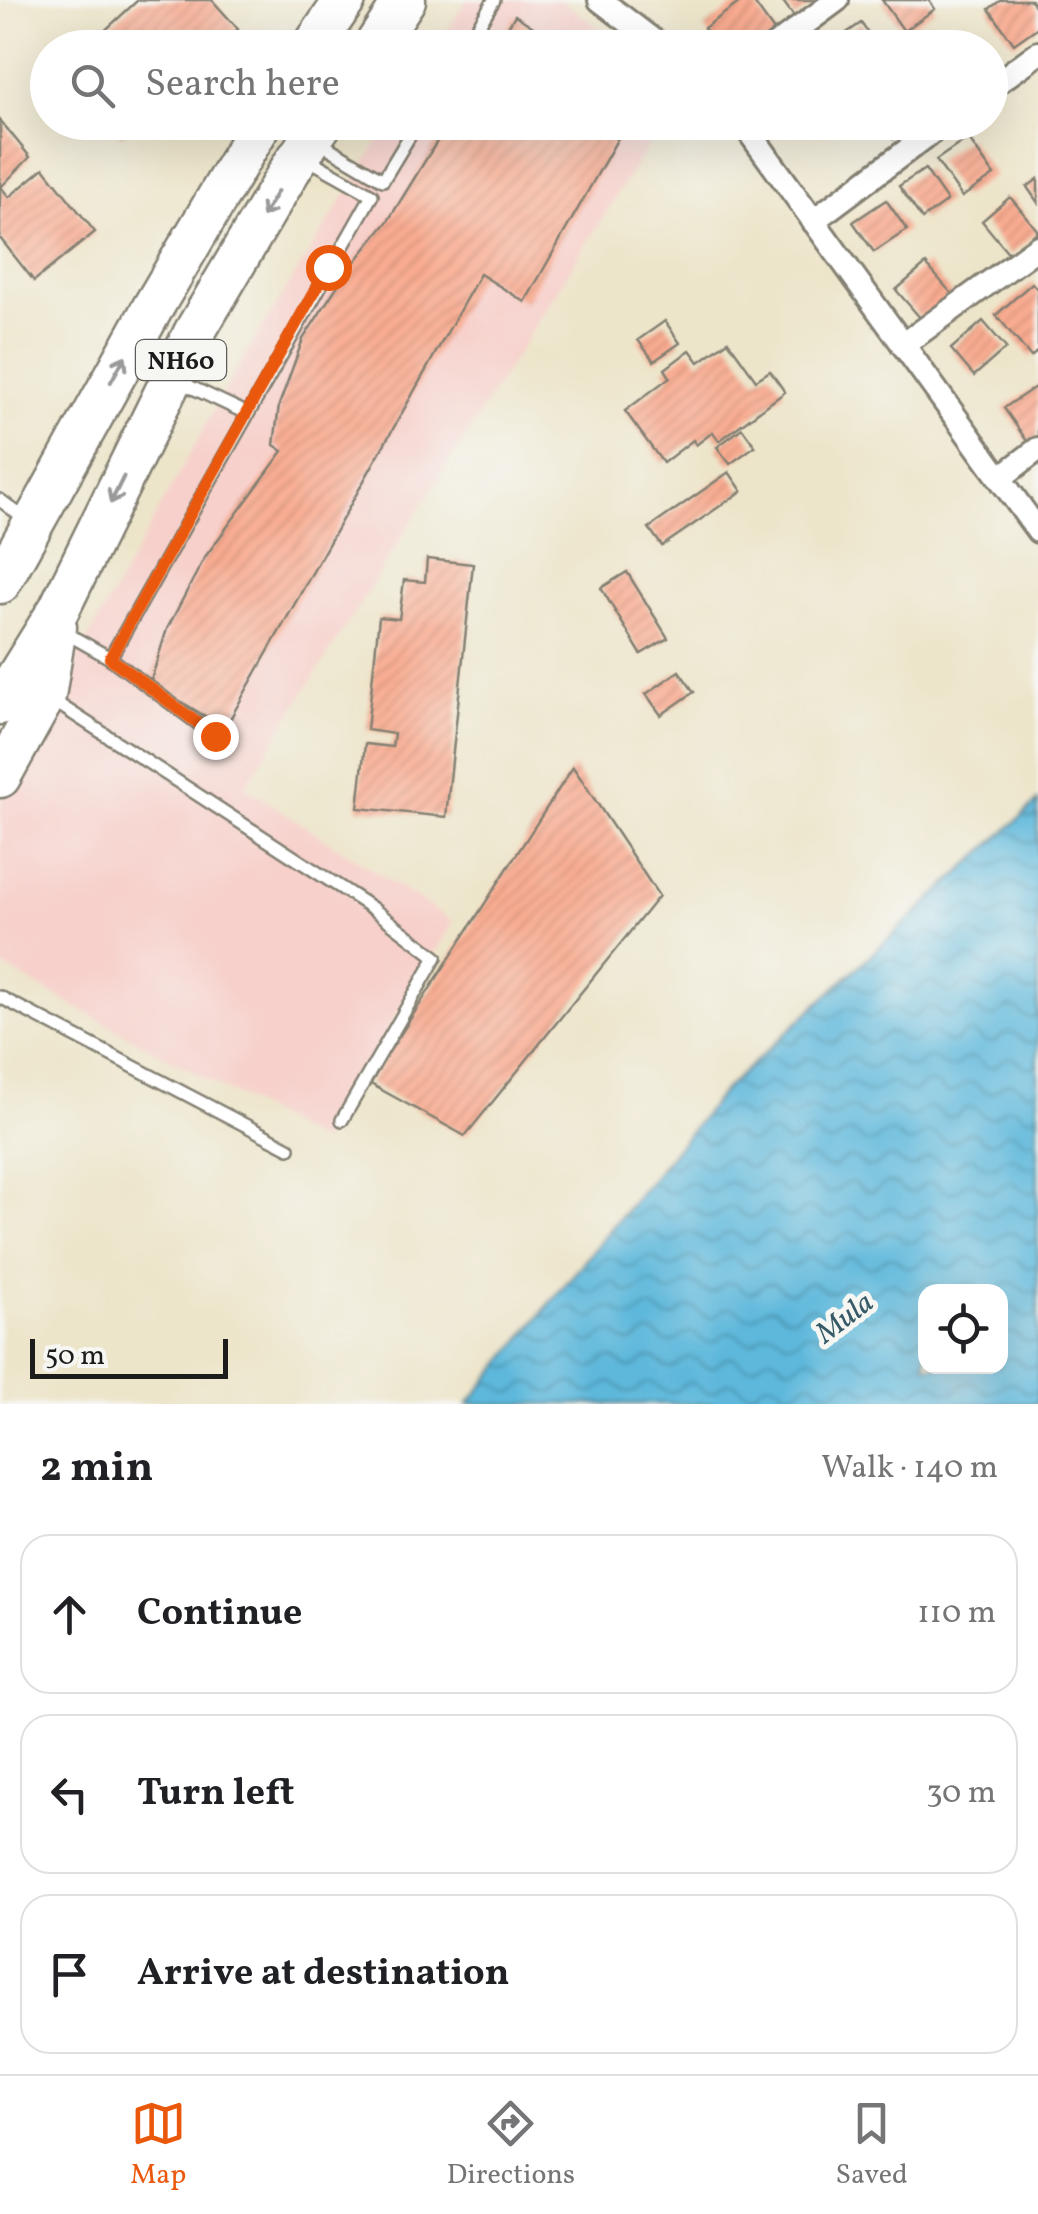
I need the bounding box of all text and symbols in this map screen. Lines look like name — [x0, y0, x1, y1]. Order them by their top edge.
search box — [30, 30, 1008, 140]
icon: search — [65, 58, 120, 113]
text: Search here — [145, 59, 340, 112]
one-way arrow — [260, 189, 280, 218]
route start — [306, 245, 352, 291]
road number: NH60 — [136, 340, 226, 380]
one-way arrow — [109, 355, 129, 384]
one-way arrow — [107, 475, 126, 505]
route end — [193, 714, 239, 760]
water label: Mula — [807, 1283, 883, 1355]
map controls — [918, 1284, 1008, 1374]
button: locate — [918, 1284, 1008, 1374]
scale bar — [30, 1334, 228, 1378]
text: 50 m — [45, 1337, 105, 1376]
text: 2 min — [40, 1440, 153, 1499]
text: Walk · 140 m — [821, 1447, 998, 1491]
icon: ahead — [42, 1587, 97, 1642]
text: Continue — [137, 1588, 302, 1641]
text: 110 m — [917, 1592, 996, 1636]
icon: left — [42, 1767, 97, 1822]
text: Turn left — [137, 1768, 294, 1821]
text: 30 m — [926, 1772, 996, 1816]
icon: arrive — [42, 1947, 97, 2002]
text: Arrive at destination — [137, 1948, 510, 2001]
tab: Map — [130, 2096, 186, 2195]
tab: Directions — [447, 2096, 575, 2195]
tab: Saved — [836, 2096, 908, 2195]

